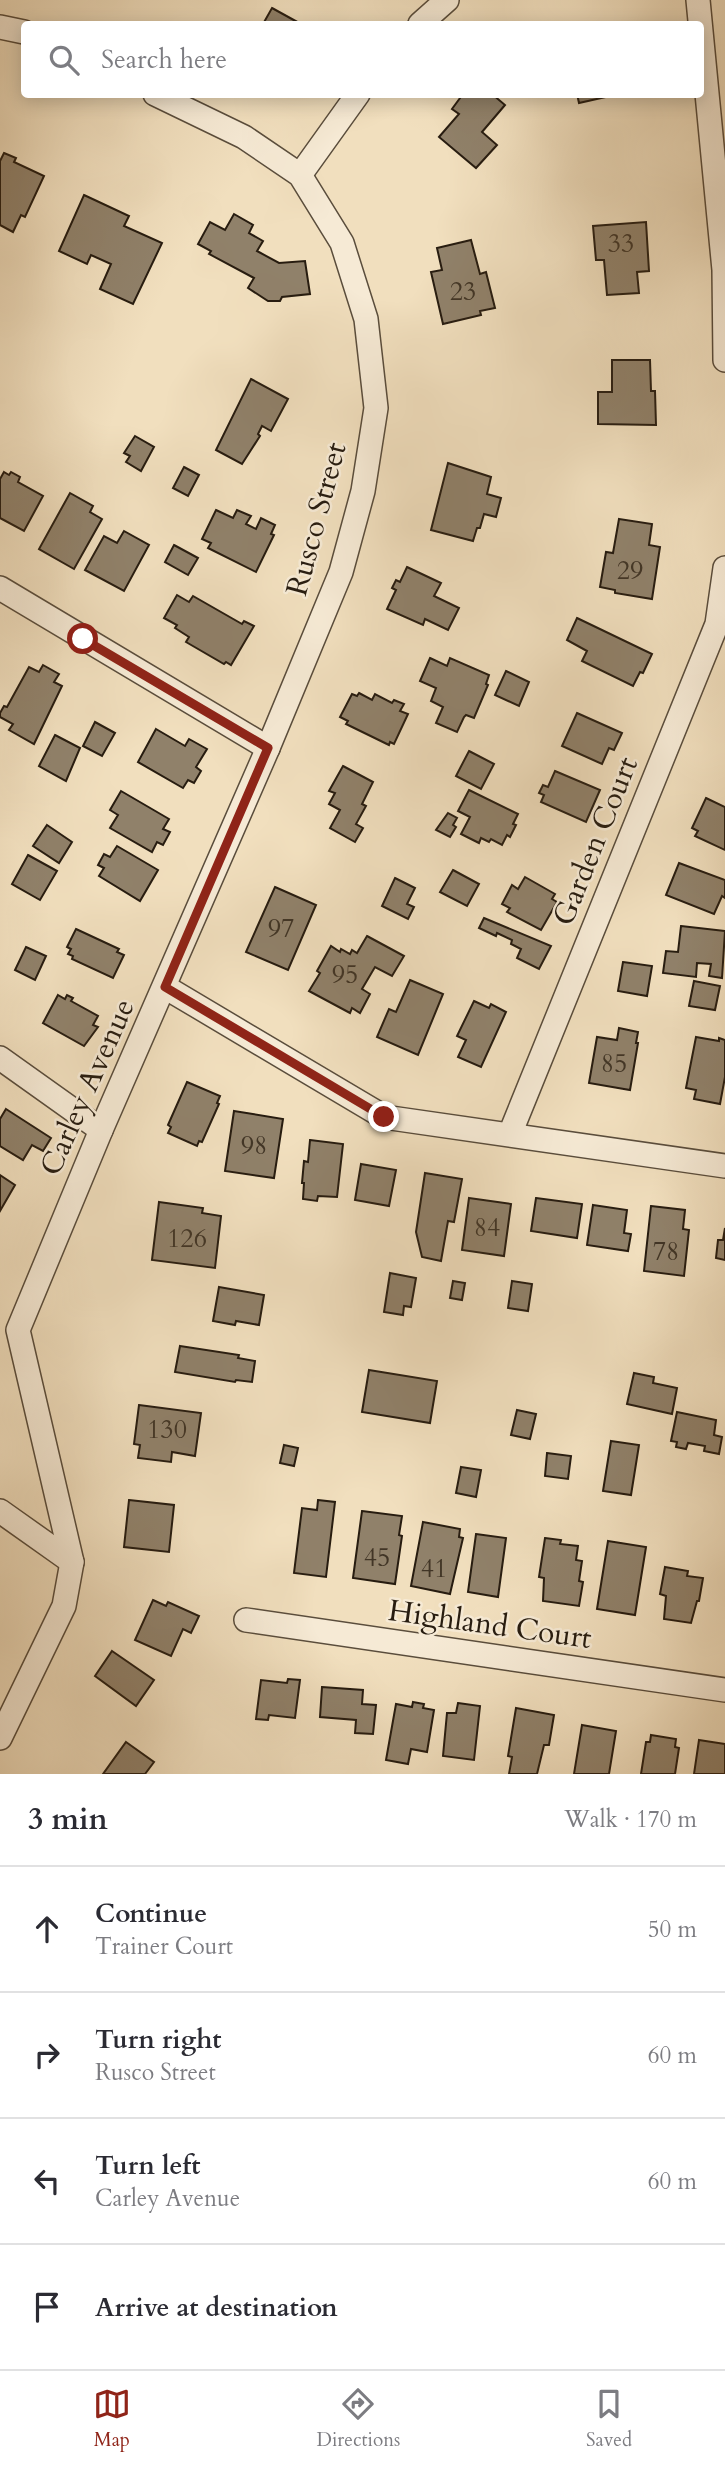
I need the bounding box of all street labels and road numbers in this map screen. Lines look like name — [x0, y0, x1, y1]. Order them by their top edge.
street label: Rusco Street — [276, 437, 357, 600]
street label: Garden Court — [543, 750, 648, 932]
street label: Carley Avenue — [30, 992, 145, 1182]
street label: Highland Court — [386, 1590, 595, 1659]

